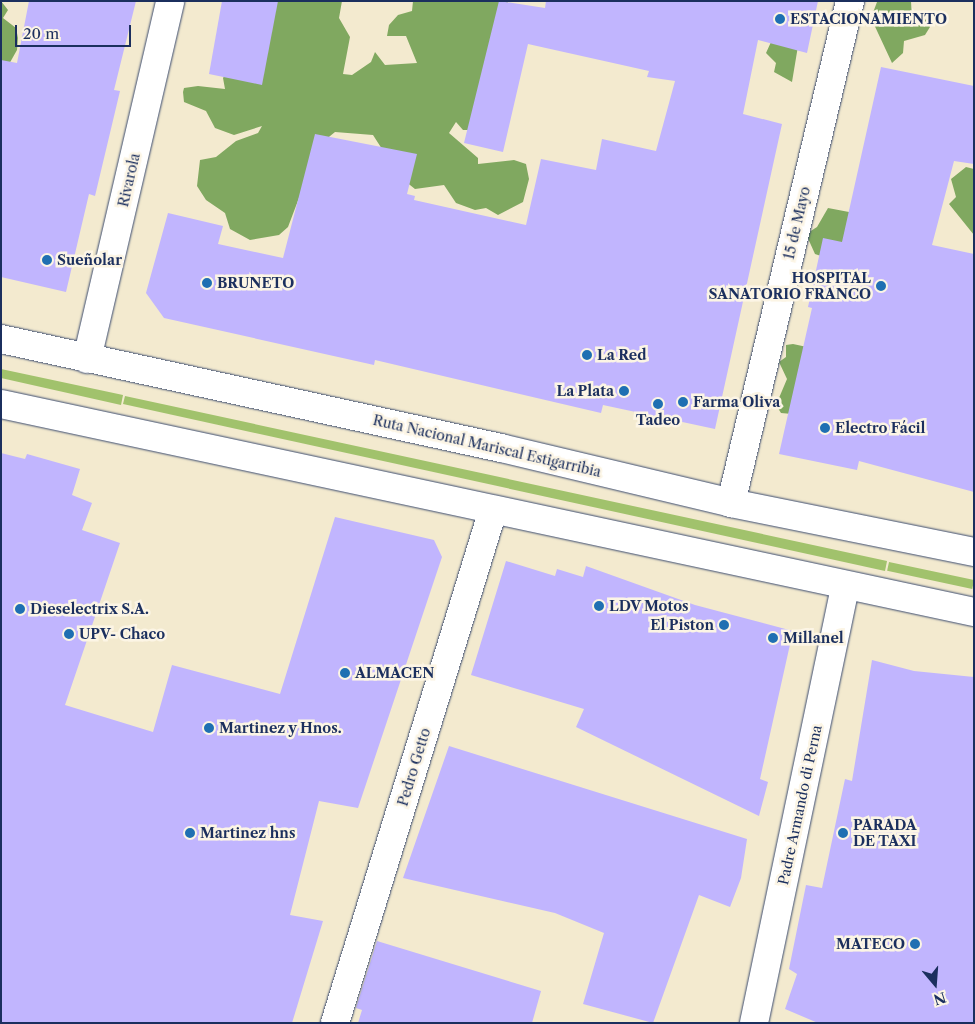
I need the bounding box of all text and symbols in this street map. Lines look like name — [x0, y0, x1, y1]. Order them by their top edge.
place label: ESTACIONAMIENTO — [790, 11, 947, 27]
marker: ESTACIONAMIENTO — [774, 13, 786, 25]
scale bar — [18, 15, 134, 47]
text: 20 m — [23, 24, 59, 43]
street label: Rivarola — [115, 151, 143, 209]
street label: 15 de Mayo — [780, 185, 814, 261]
place label: Sueñolar — [57, 252, 122, 268]
marker: Sueñolar — [41, 254, 53, 266]
place label: HOSPITAL SANATORIO FRANCO — [708, 270, 871, 302]
place label: BRUNETO — [217, 275, 294, 291]
marker: BRUNETO — [201, 277, 213, 289]
marker: HOSPITAL SANATORIO FRANCO — [875, 280, 887, 292]
place label: La Red — [597, 347, 647, 363]
marker: La Red — [581, 349, 593, 361]
place label: La Plata — [556, 383, 614, 399]
marker: La Plata — [618, 385, 630, 397]
place label: Farma Oliva — [693, 394, 781, 410]
marker: Farma Oliva — [677, 396, 689, 408]
marker: Tadeo — [652, 398, 664, 410]
street label: Ruta Nacional Mariscal Estigarribia — [371, 412, 603, 480]
place label: Tadeo — [636, 412, 680, 428]
place label: Electro Fácil — [835, 420, 926, 436]
marker: Electro Fácil — [819, 422, 831, 434]
place label: LDV Motos — [609, 598, 689, 614]
marker: LDV Motos — [593, 600, 605, 612]
place label: Dieselectrix S.A. — [30, 601, 149, 617]
marker: Dieselectrix S.A. — [14, 603, 26, 615]
place label: El Piston — [650, 617, 714, 633]
marker: El Piston — [718, 619, 730, 631]
place label: UPV- Chaco — [79, 626, 165, 642]
marker: UPV- Chaco — [63, 628, 75, 640]
place label: Millanel — [783, 630, 844, 646]
marker: Millanel — [767, 632, 779, 644]
place label: ALMACEN — [355, 665, 434, 681]
marker: ALMACEN — [339, 667, 351, 679]
place label: Martinez y Hnos. — [219, 720, 342, 736]
marker: Martinez y Hnos. — [203, 722, 215, 734]
street label: Padre Armando di Perna — [775, 723, 825, 887]
street label: Pedro Getto — [394, 726, 434, 808]
place label: PARADA DE TAXI — [853, 817, 917, 850]
place label: Martinez hns — [200, 825, 295, 841]
marker: Martinez hns — [184, 827, 196, 839]
marker: PARADA DE TAXI — [837, 827, 849, 839]
place label: MATECO — [836, 936, 905, 952]
marker: MATECO — [909, 938, 921, 950]
north arrow — [910, 959, 960, 1009]
text: N — [931, 988, 948, 1009]

